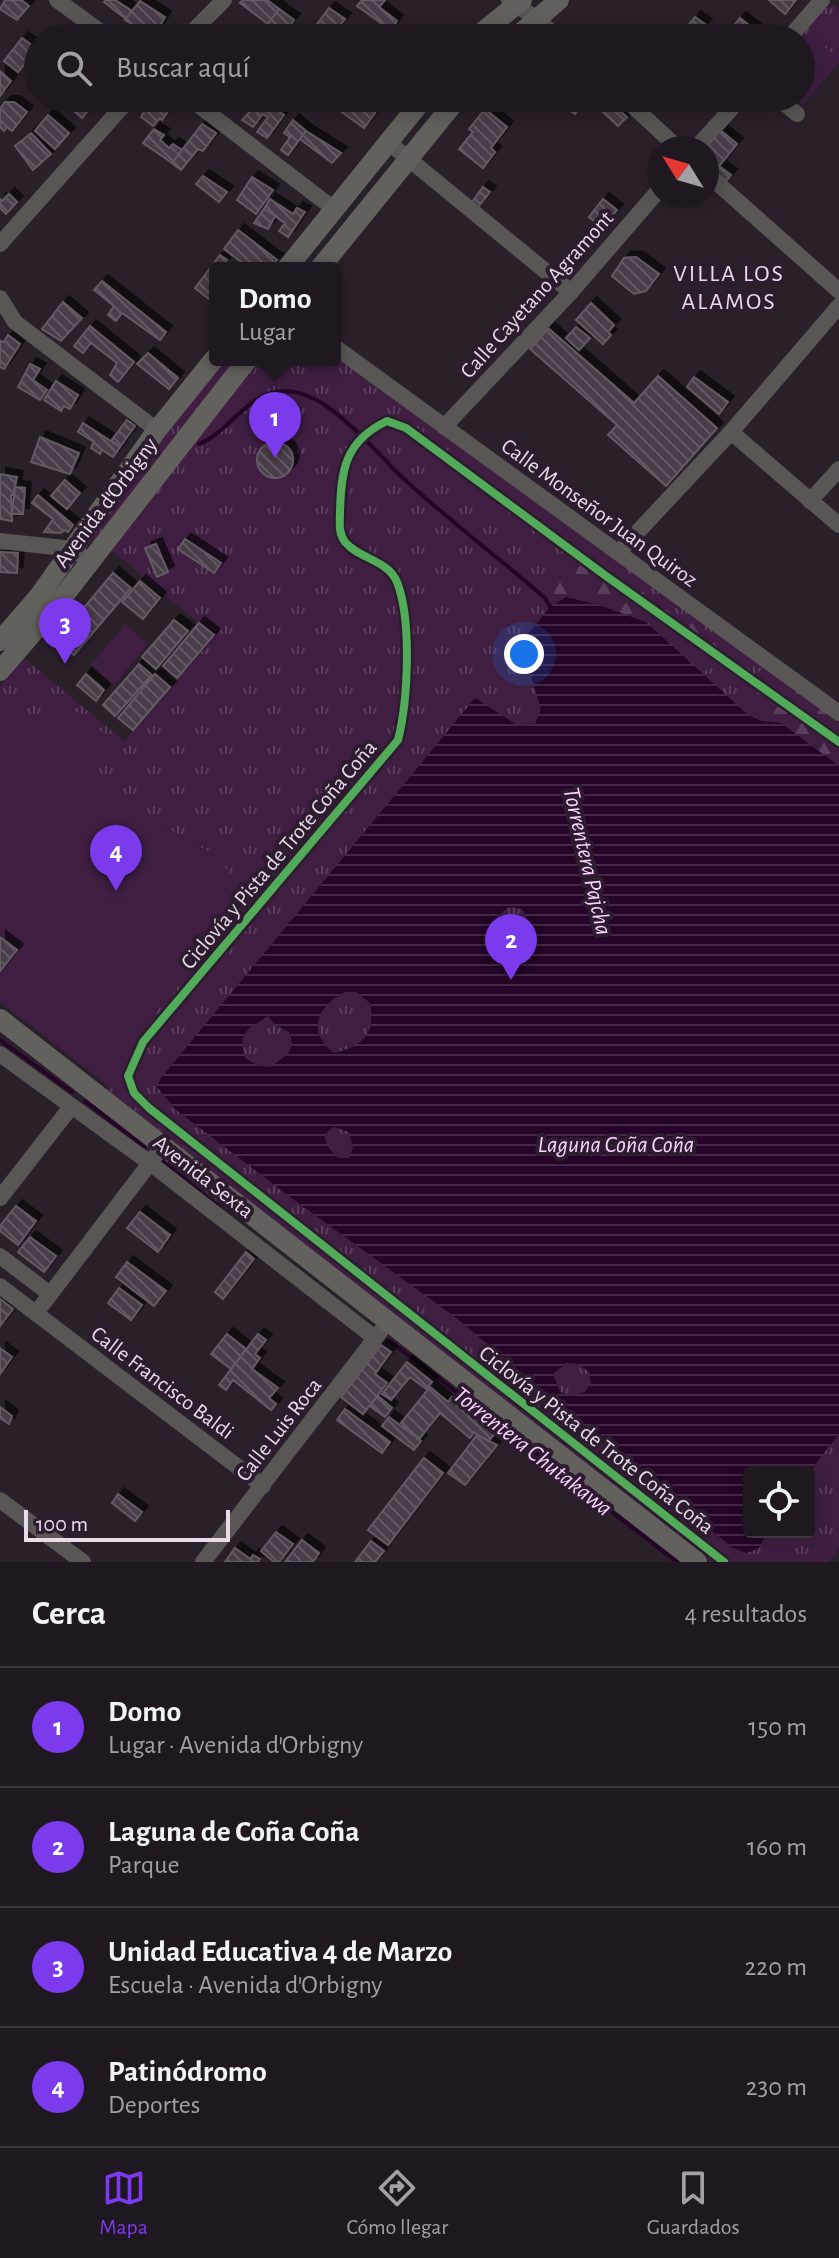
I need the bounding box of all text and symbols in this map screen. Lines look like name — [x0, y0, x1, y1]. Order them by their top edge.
search box — [24, 24, 815, 112]
icon: search — [52, 46, 96, 90]
text: Buscar aquí — [116, 53, 250, 83]
north arrow — [647, 136, 719, 208]
street label: Calle Cayetano Agramont — [456, 207, 617, 382]
popup — [209, 262, 341, 366]
district label: VILLA LOS ALAMOS — [673, 262, 785, 314]
text: Domo — [238, 284, 312, 314]
text: Lugar — [238, 319, 295, 345]
pin: 1 — [249, 392, 301, 458]
street label: Avenida d'Orbigny — [50, 433, 162, 571]
street label: Calle Monseñor Juan Quiroz — [497, 435, 701, 591]
pin: 3 — [39, 598, 91, 664]
your location — [504, 634, 544, 674]
street label: Ciclovía y Pista de Trote Coña Coña — [177, 736, 381, 973]
water label: Torrentera Pajcha — [558, 785, 616, 937]
pin: 4 — [90, 825, 142, 891]
pin: 2 — [485, 914, 537, 980]
street label: Avenida Sexta — [149, 1131, 257, 1222]
water label: Laguna Coña Coña — [538, 1133, 694, 1157]
street label: Calle Francisco Baldi — [87, 1322, 238, 1443]
street label: Ciclovía y Pista de Trote Coña Coña — [475, 1342, 718, 1538]
street label: Calle Luis Roca — [232, 1374, 326, 1485]
water label: Torrentera Chutakawa — [448, 1383, 616, 1521]
map controls — [743, 1466, 815, 1538]
button: locate — [743, 1466, 815, 1538]
scale bar — [24, 1506, 230, 1542]
text: 100 m — [36, 1513, 88, 1535]
text: Cerca — [32, 1597, 106, 1631]
text: 4 resultados — [684, 1601, 807, 1627]
text: Domo — [108, 1697, 181, 1727]
text: 1 — [53, 1714, 63, 1740]
text: 150 m — [748, 1714, 807, 1740]
text: Lugar · Avenida d'Orbigny — [108, 1732, 363, 1758]
text: Laguna de Coña Coña — [108, 1817, 360, 1847]
text: 2 — [52, 1834, 64, 1860]
text: 160 m — [747, 1834, 807, 1860]
text: Parque — [108, 1852, 179, 1878]
text: Unidad Educativa 4 de Marzo — [108, 1937, 452, 1967]
text: 3 — [52, 1954, 64, 1980]
text: 220 m — [745, 1954, 807, 1980]
text: Escuela · Avenida d'Orbigny — [108, 1972, 382, 1998]
text: Patinódromo — [108, 2057, 267, 2087]
text: 4 — [51, 2074, 65, 2100]
text: 230 m — [746, 2074, 807, 2100]
text: Deportes — [108, 2092, 200, 2118]
tab: Mapa — [99, 2166, 148, 2240]
tab: Cómo llegar — [346, 2166, 448, 2240]
tab: Guardados — [647, 2166, 740, 2240]

